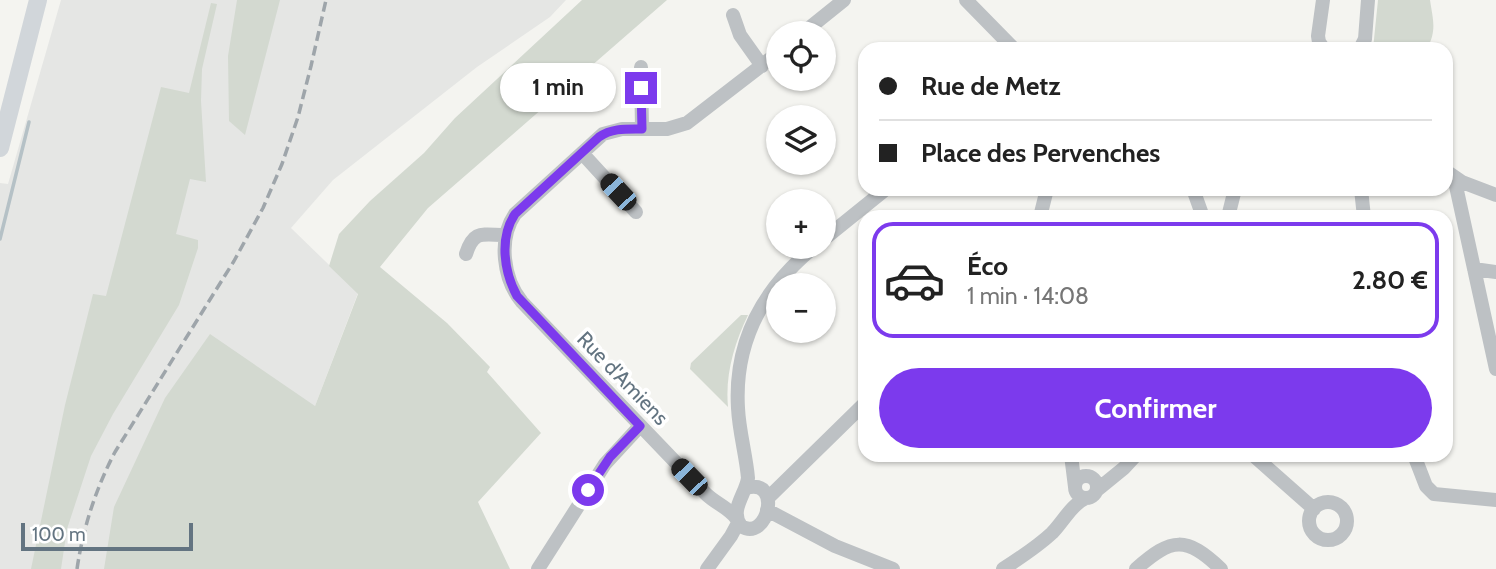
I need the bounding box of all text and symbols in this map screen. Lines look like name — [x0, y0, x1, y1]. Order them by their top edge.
map controls — [766, 21, 836, 343]
button: locate — [766, 21, 836, 91]
callout: 1 min — [501, 64, 616, 112]
text: Rue de Metz — [921, 70, 1061, 102]
route end — [625, 72, 657, 104]
text: 1 min — [532, 73, 584, 101]
button: layers — [766, 105, 836, 175]
text: Place des Pervenches — [921, 137, 1160, 169]
car — [596, 169, 641, 215]
button: + — [766, 189, 836, 259]
icon: car — [883, 249, 946, 312]
text: Éco — [967, 250, 1008, 282]
text: 2.80 € — [1352, 264, 1428, 296]
button: − — [766, 273, 836, 343]
text: 1 min · 14:08 — [967, 282, 1089, 310]
street label: Rue d'Amiens — [572, 326, 674, 430]
button: Confirmer — [879, 368, 1432, 448]
car — [667, 455, 712, 499]
route start — [572, 474, 604, 506]
scale bar — [21, 520, 192, 552]
text: 100 m — [32, 523, 86, 546]

